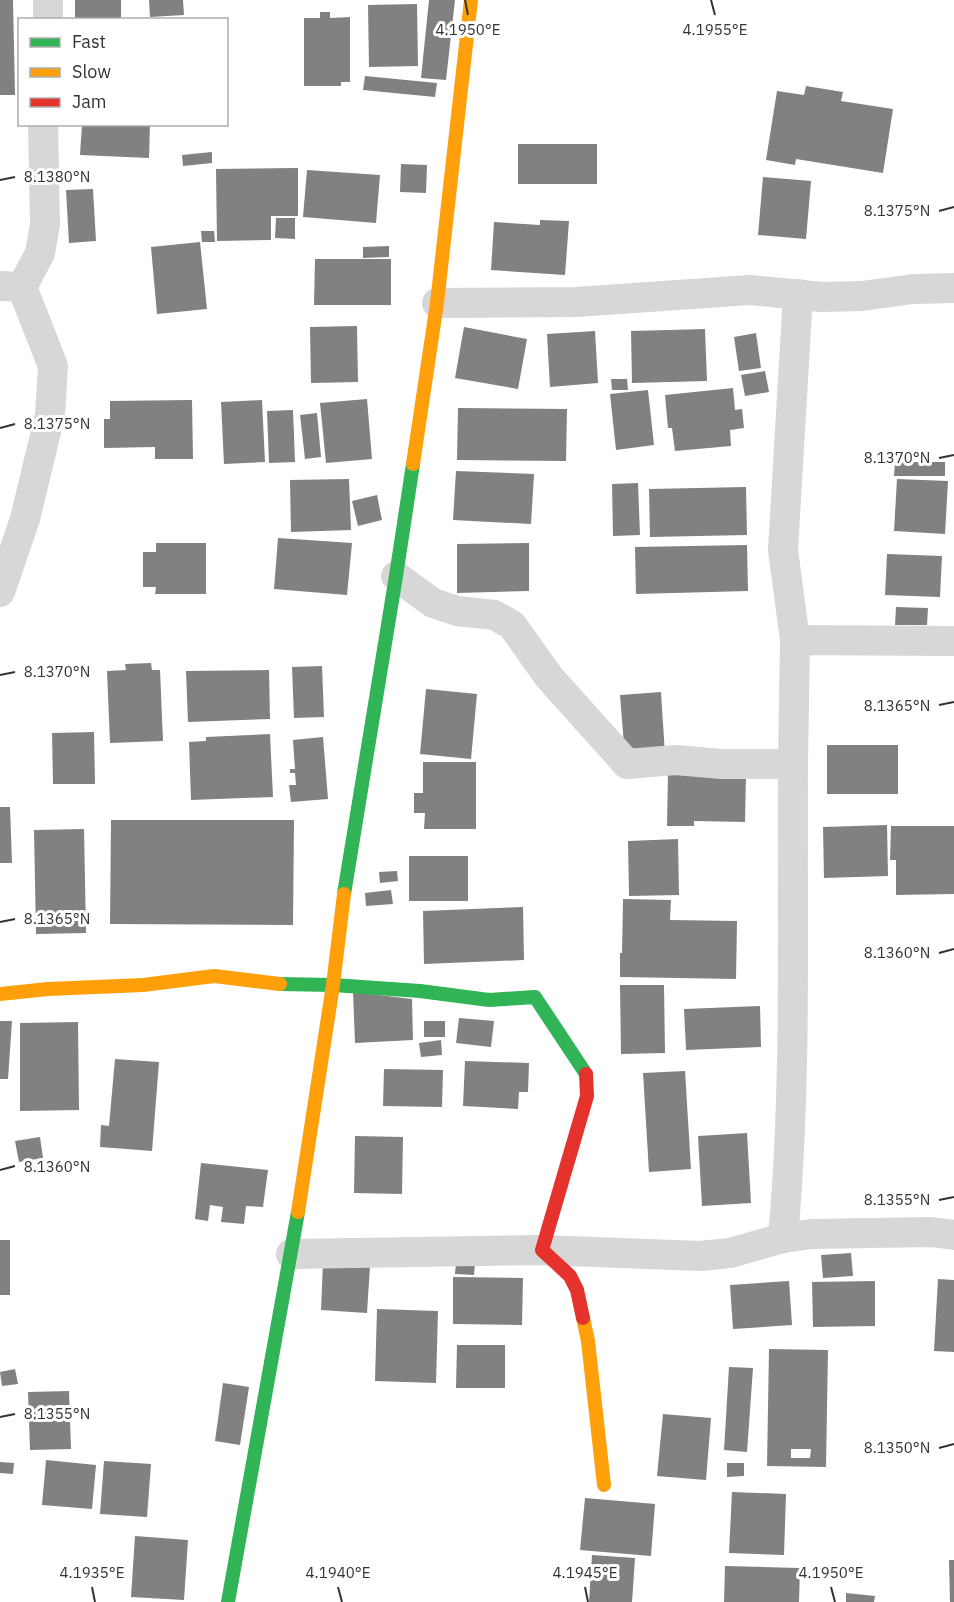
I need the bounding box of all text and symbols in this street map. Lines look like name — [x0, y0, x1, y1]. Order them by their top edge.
legend — [18, 18, 228, 126]
text: 4.1950°E — [436, 20, 500, 39]
text: 4.1955°E — [683, 20, 747, 39]
text: Fast — [72, 30, 106, 53]
text: Slow — [72, 60, 111, 83]
text: Jam — [72, 90, 107, 113]
text: 8.1380°N — [24, 167, 90, 186]
text: 8.1375°N — [864, 201, 930, 220]
text: 8.1375°N — [24, 414, 90, 433]
text: 8.1370°N — [864, 448, 930, 467]
text: 8.1370°N — [24, 662, 90, 681]
text: 8.1365°N — [864, 696, 930, 715]
text: 8.1365°N — [24, 909, 90, 928]
text: 8.1360°N — [864, 943, 930, 962]
text: 8.1360°N — [24, 1157, 90, 1176]
text: 8.1355°N — [864, 1190, 930, 1209]
text: 8.1355°N — [24, 1404, 90, 1423]
text: 8.1350°N — [864, 1438, 930, 1457]
text: 4.1935°E — [60, 1563, 124, 1582]
text: 4.1940°E — [306, 1563, 370, 1582]
text: 4.1945°E — [553, 1563, 617, 1582]
text: 4.1950°E — [799, 1563, 863, 1582]

